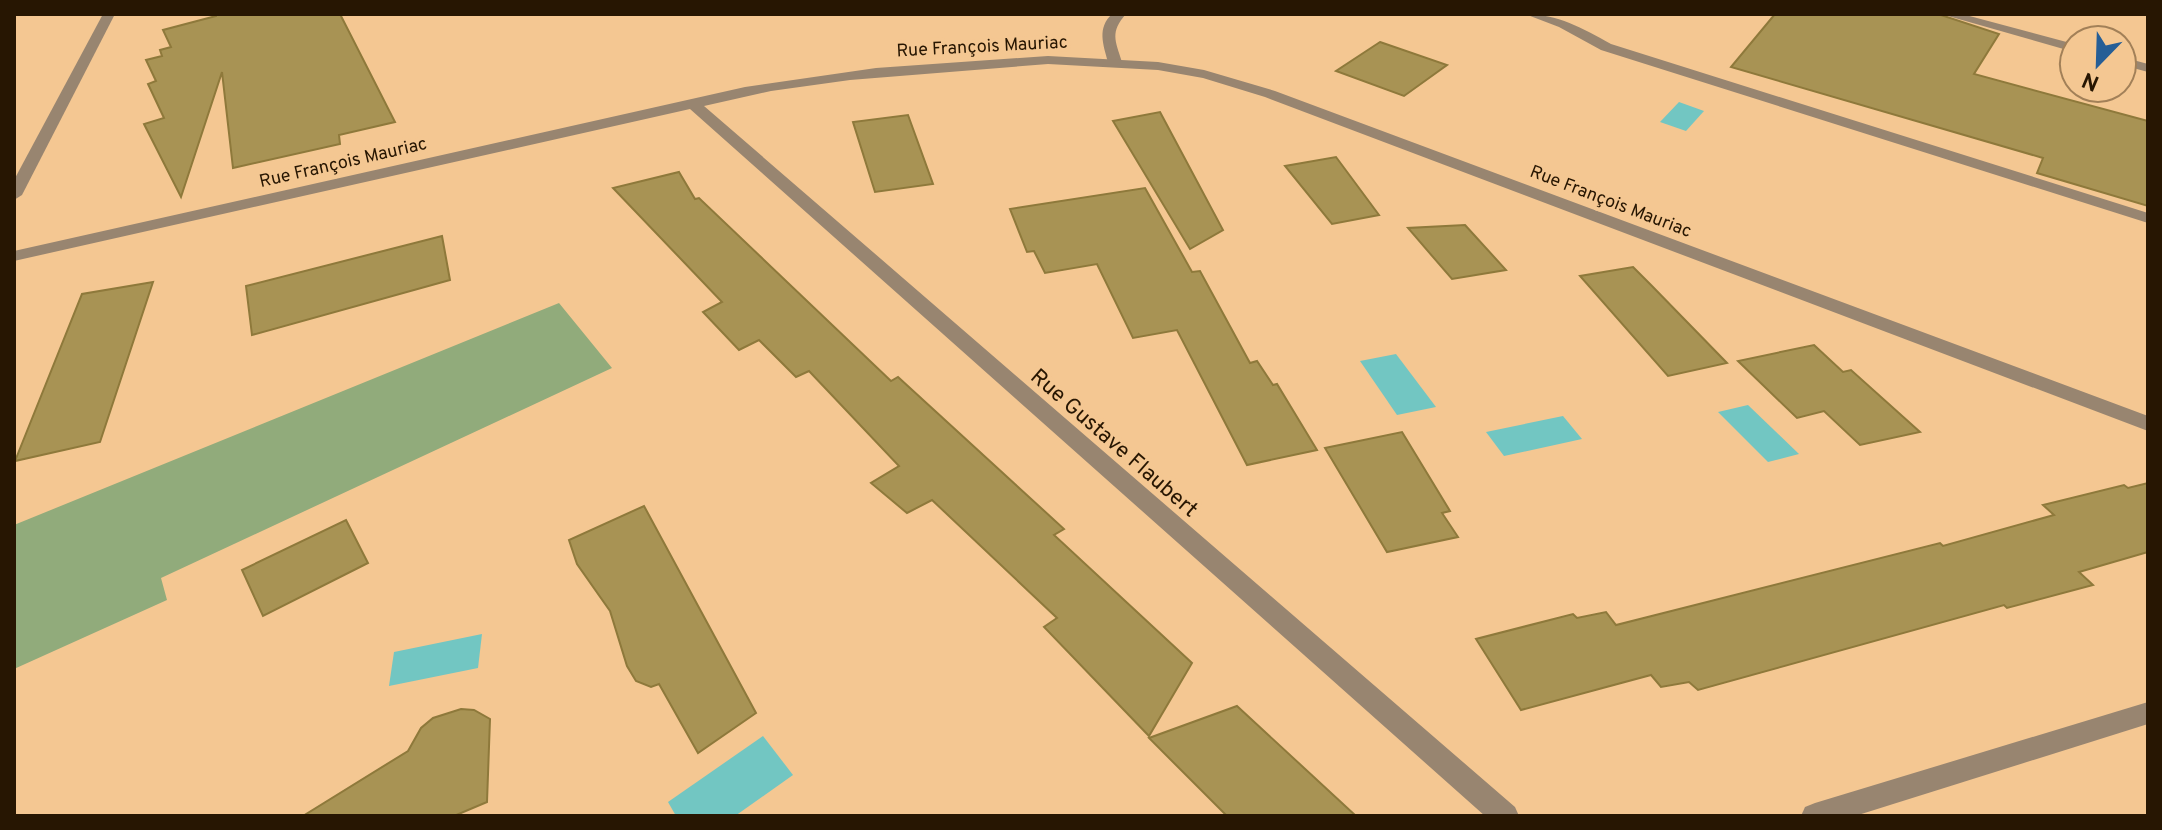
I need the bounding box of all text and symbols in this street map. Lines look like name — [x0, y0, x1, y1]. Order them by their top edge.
north arrow — [2058, 24, 2138, 104]
street label: Rue François Mauriac — [896, 32, 1068, 63]
text: N — [2079, 65, 2104, 96]
street label: Rue François Mauriac — [257, 133, 429, 194]
street label: Rue François Mauriac — [1526, 161, 1695, 244]
street label: Rue Gustave Flaubert — [1024, 364, 1203, 524]

